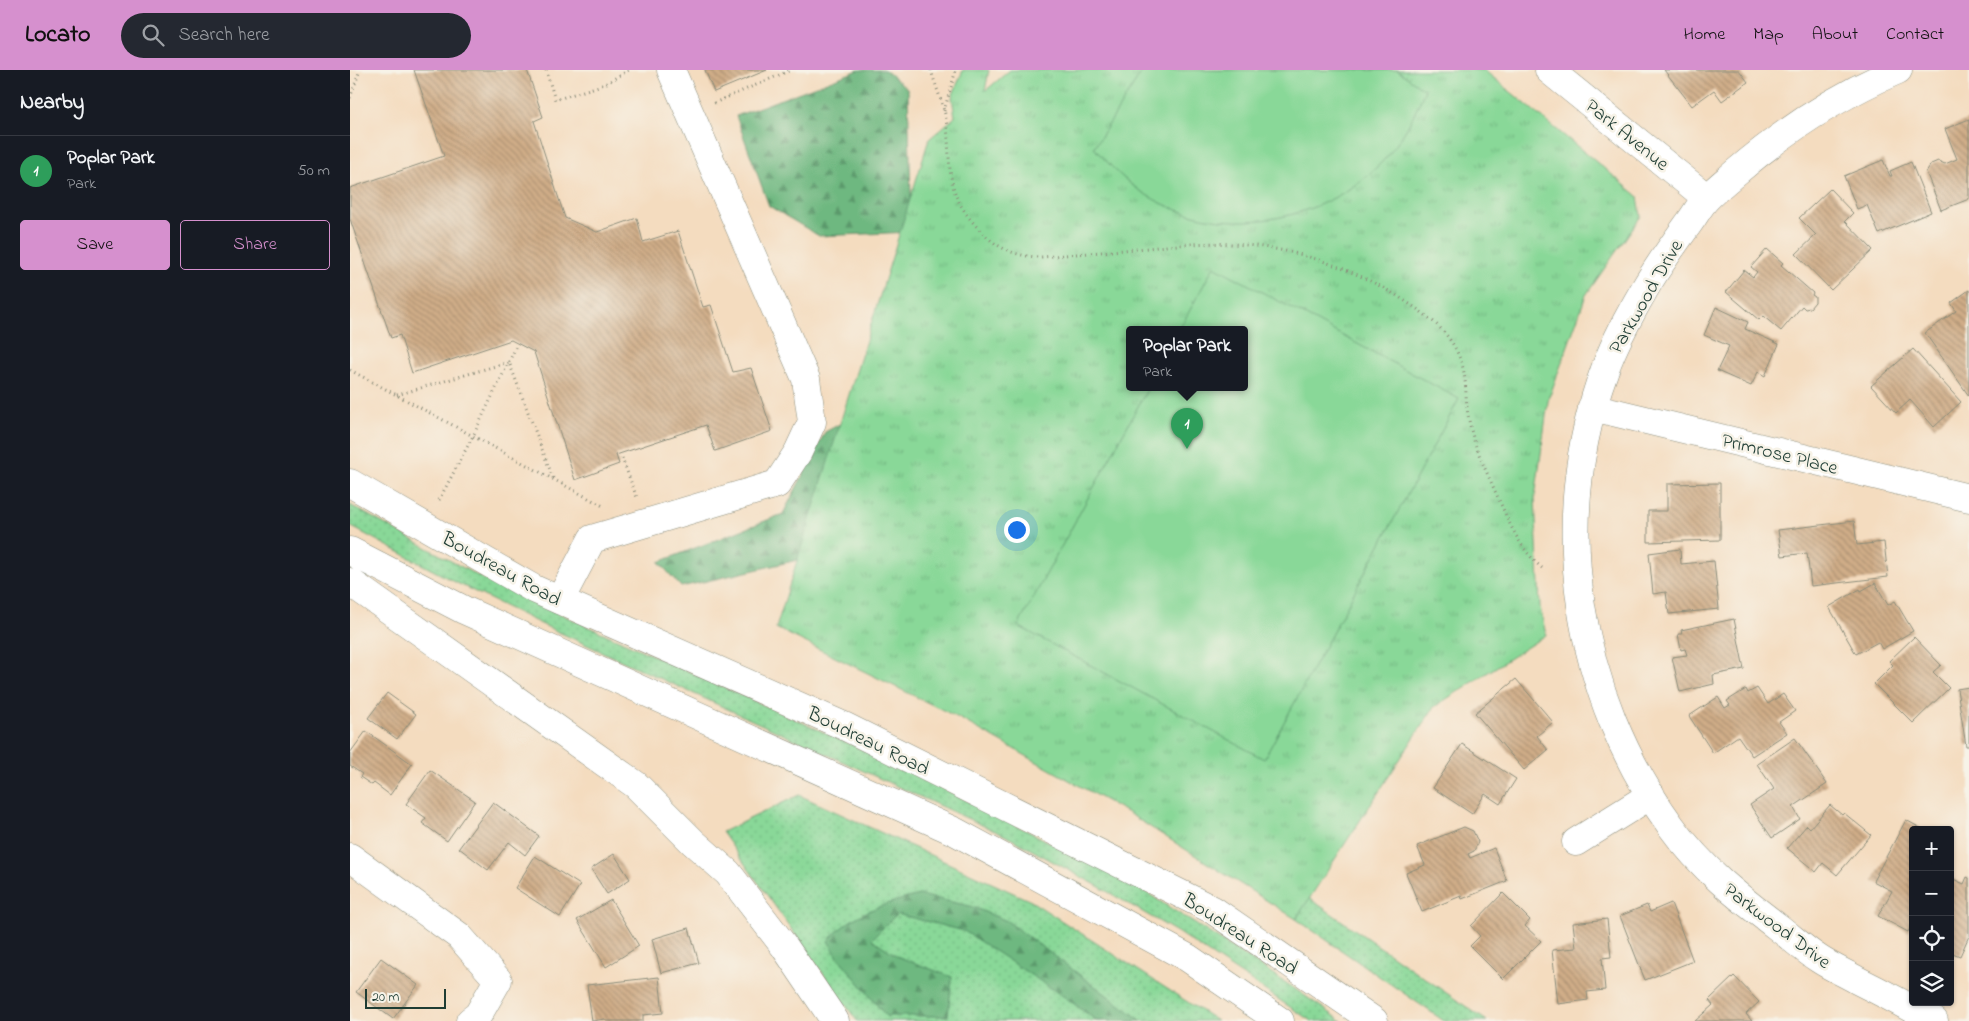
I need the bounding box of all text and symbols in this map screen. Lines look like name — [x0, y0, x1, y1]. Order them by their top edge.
search box — [121, 13, 471, 58]
text: Locato — [25, 18, 91, 53]
icon: search — [139, 21, 167, 49]
text: Search here — [179, 22, 270, 49]
text: Home — [1684, 22, 1725, 48]
text: Map — [1753, 22, 1784, 48]
text: About — [1812, 22, 1858, 48]
text: Contact — [1886, 22, 1944, 48]
text: Nearby — [20, 88, 84, 118]
street label: Park Avenue — [1578, 93, 1675, 179]
text: Poplar Park — [67, 145, 155, 172]
text: 1 — [33, 159, 39, 183]
text: 50 m — [298, 159, 330, 183]
text: Park — [67, 172, 96, 196]
button: Save — [20, 220, 170, 270]
button: Share — [180, 220, 330, 270]
street label: Parkwood Drive — [1603, 235, 1692, 360]
popup — [1126, 326, 1248, 391]
text: Poplar Park — [1143, 333, 1231, 360]
text: Park — [1143, 360, 1172, 384]
pin: 1 — [1171, 408, 1203, 449]
street label: Primrose Place — [1718, 427, 1841, 484]
your location — [1004, 517, 1030, 543]
street label: Boudreau Road — [435, 525, 566, 615]
street label: Boudreau Road — [801, 700, 934, 784]
map controls — [1909, 826, 1954, 1006]
button: + — [1909, 826, 1954, 871]
button: − — [1909, 871, 1954, 916]
street label: Parkwood Drive — [1717, 877, 1836, 977]
street label: Boudreau Road — [1175, 886, 1303, 983]
button: locate — [1909, 916, 1954, 961]
button: layers — [1909, 961, 1954, 1006]
scale bar — [365, 986, 446, 1009]
text: 20 m — [372, 987, 399, 1008]

